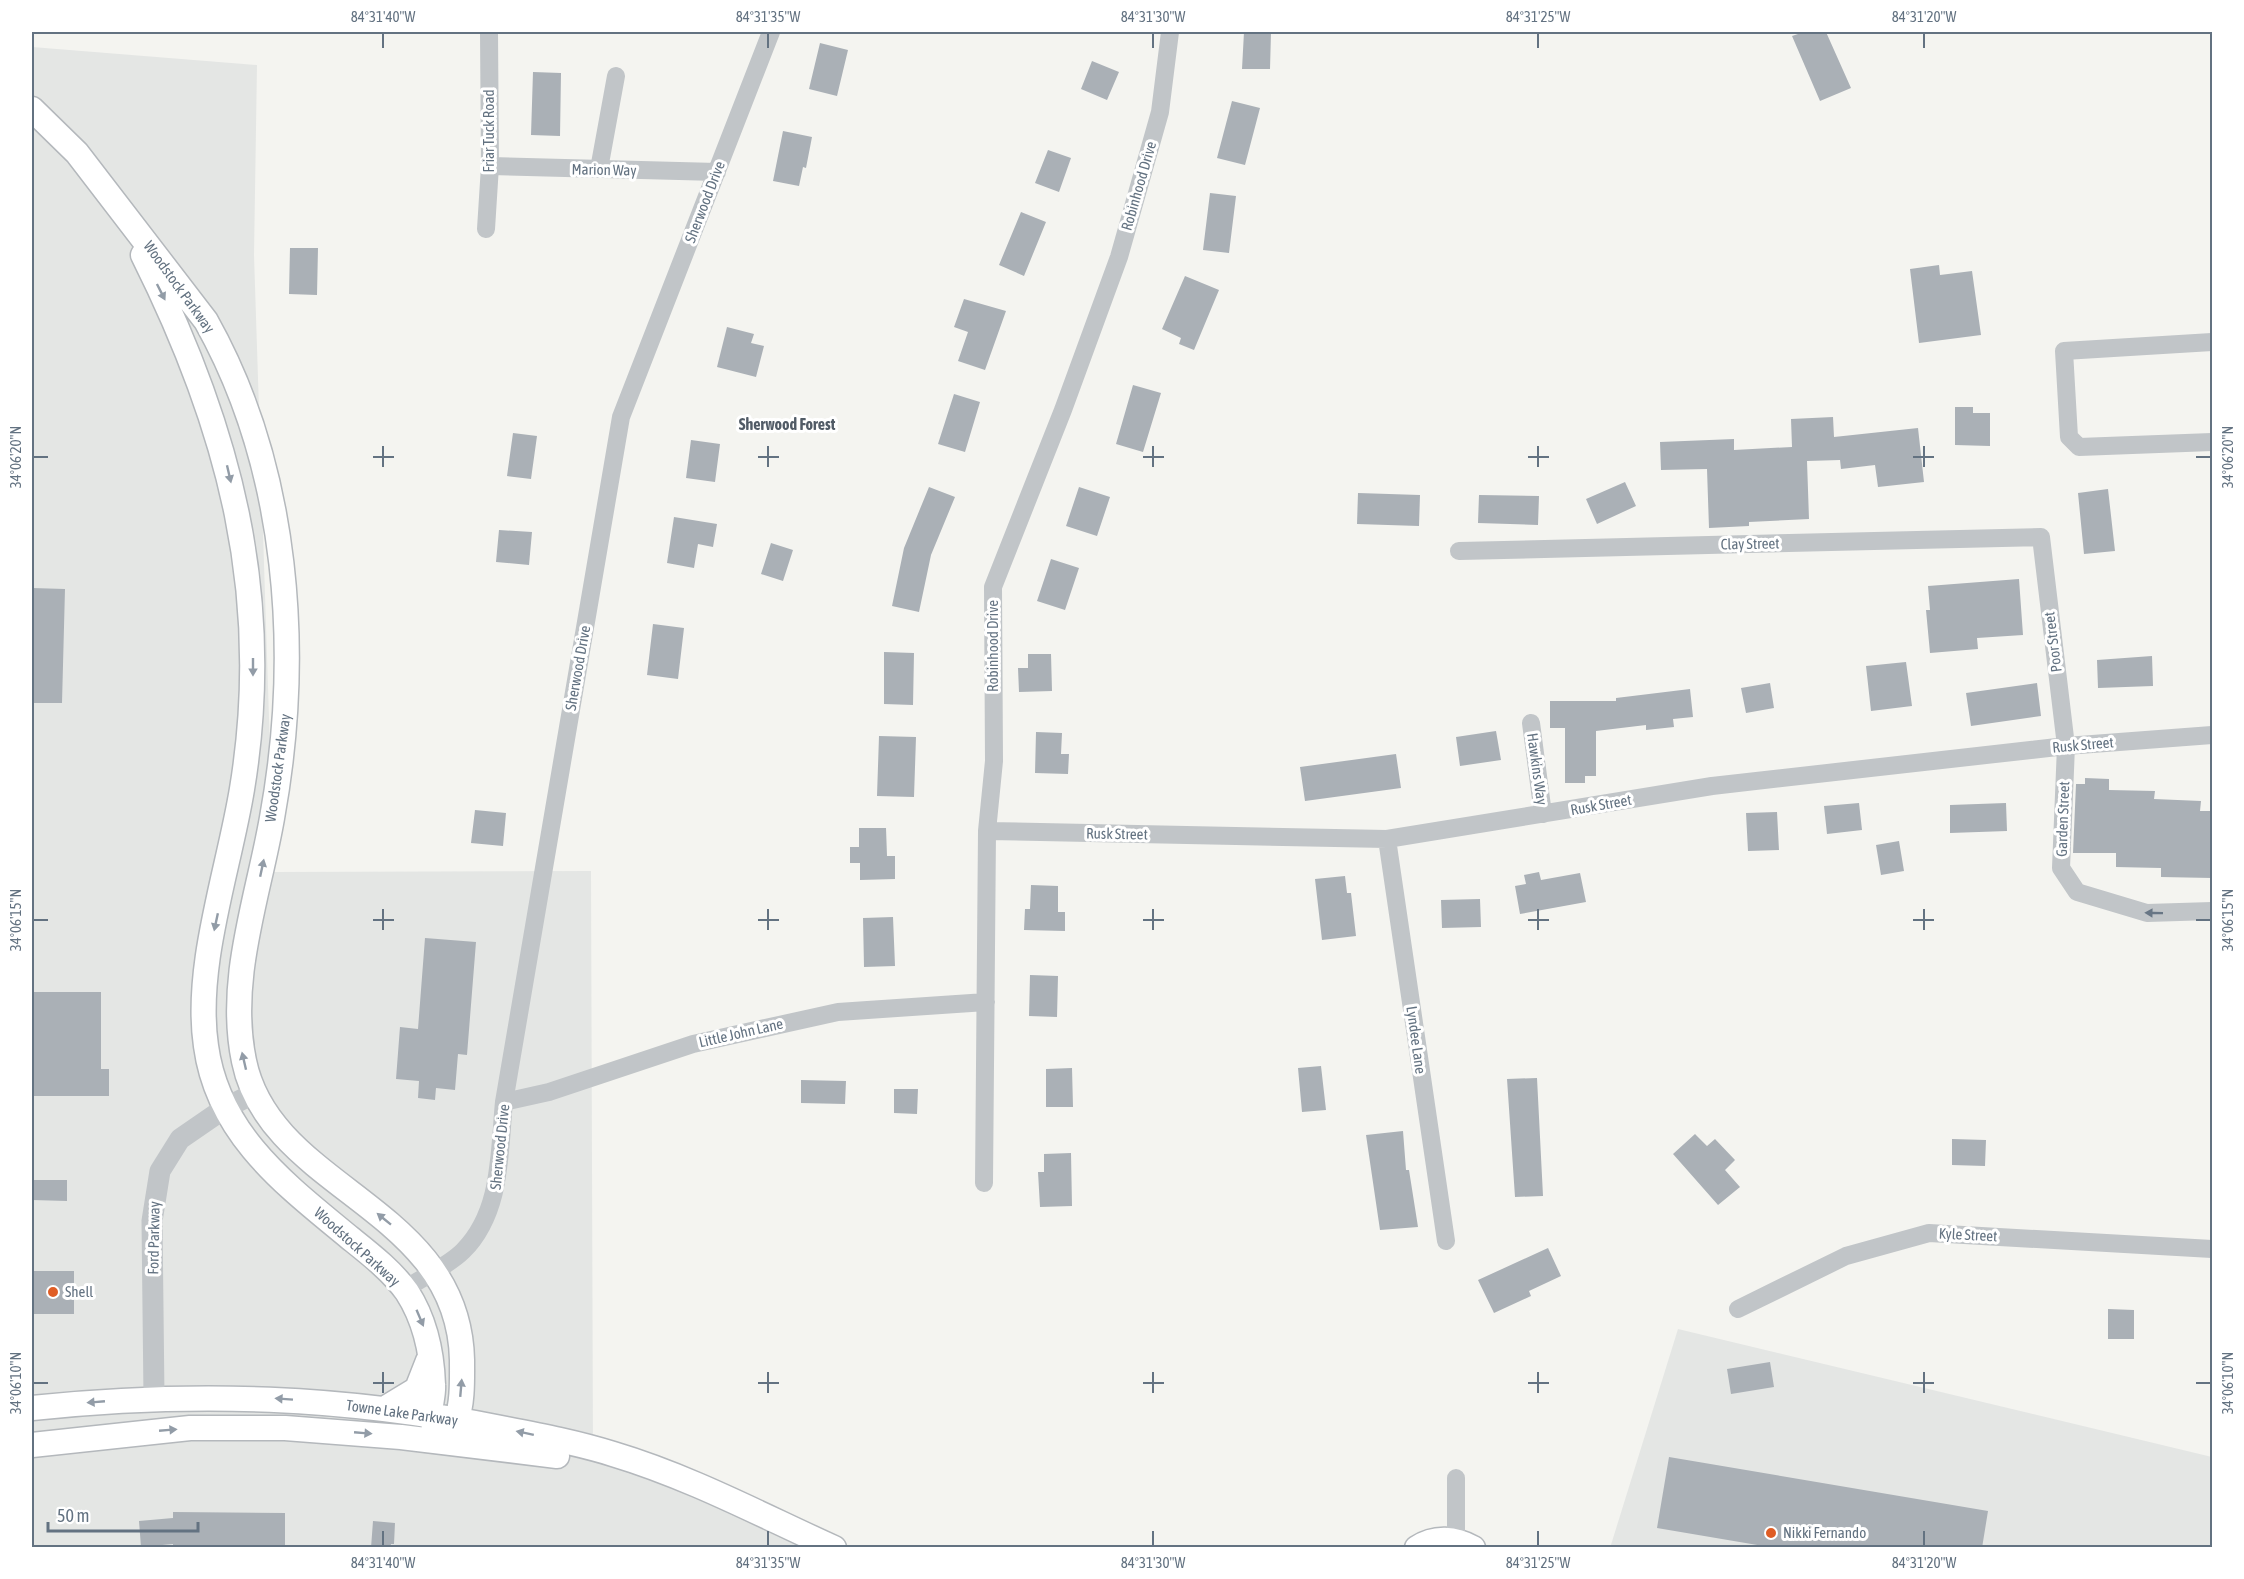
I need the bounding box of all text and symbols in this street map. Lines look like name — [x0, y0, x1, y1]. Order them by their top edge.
text: 84°31'40"W — [351, 8, 415, 25]
text: 84°31'35"W — [736, 8, 800, 25]
text: 84°31'30"W — [1121, 8, 1185, 25]
text: 84°31'25"W — [1506, 8, 1570, 25]
text: 84°31'20"W — [1892, 8, 1956, 25]
street label: Friar Tuck Road — [480, 90, 497, 173]
street label: Robinhood Drive — [1118, 139, 1159, 232]
street label: Sherwood Drive — [681, 158, 728, 245]
street label: Marion Way — [571, 160, 637, 179]
street label: Woodstock Parkway — [140, 237, 218, 336]
one-way arrow — [156, 283, 166, 300]
district label: Sherwood Forest — [739, 415, 836, 433]
text: 34°06'20"N — [7, 426, 24, 488]
text: 34°06'20"N — [2219, 426, 2236, 488]
one-way arrow — [225, 465, 234, 484]
street label: Clay Street — [1720, 534, 1780, 553]
street label: Robinhood Drive — [984, 600, 1001, 692]
street label: Poor Street — [2040, 611, 2065, 673]
street label: Sherwood Drive — [562, 624, 593, 712]
one-way arrow — [248, 658, 258, 677]
street label: Woodstock Parkway — [261, 713, 294, 823]
street label: Hawkins Way — [1524, 732, 1551, 806]
street label: Rusk Street — [2052, 733, 2114, 756]
street label: Garden Street — [2053, 781, 2072, 857]
street label: Rusk Street — [1569, 791, 1633, 818]
street label: Rusk Street — [1086, 824, 1148, 843]
one-way arrow — [258, 859, 267, 878]
text: 34°06'15"N — [7, 889, 24, 951]
text: 34°06'15"N — [2219, 889, 2236, 951]
one-way arrow — [2145, 908, 2164, 917]
one-way arrow — [210, 913, 220, 931]
street label: Lyndee Lane — [1403, 1005, 1430, 1075]
street label: Little John Lane — [697, 1015, 785, 1050]
one-way arrow — [238, 1051, 248, 1070]
street label: Sherwood Drive — [487, 1103, 512, 1191]
street label: Ford Parkway — [144, 1201, 163, 1275]
street label: Woodstock Parkway — [311, 1204, 404, 1290]
one-way arrow — [376, 1212, 392, 1225]
street label: Kyle Street — [1938, 1224, 1998, 1245]
place label: Shell — [65, 1283, 93, 1300]
marker: Shell — [46, 1285, 60, 1299]
one-way arrow — [416, 1309, 425, 1327]
text: 34°06'10"N — [7, 1352, 24, 1414]
text: 34°06'10"N — [2219, 1352, 2236, 1414]
one-way arrow — [456, 1378, 465, 1397]
one-way arrow — [274, 1394, 293, 1404]
street label: Towne Lake Parkway — [345, 1396, 459, 1429]
one-way arrow — [86, 1397, 105, 1407]
one-way arrow — [158, 1425, 177, 1434]
one-way arrow — [353, 1428, 372, 1438]
one-way arrow — [516, 1428, 535, 1437]
scale bar — [48, 1495, 198, 1533]
text: 50 m — [57, 1505, 89, 1526]
place label: Nikki Fernando — [1783, 1524, 1866, 1541]
marker: Nikki Fernando — [1764, 1526, 1778, 1540]
text: 84°31'40"W — [351, 1554, 415, 1571]
text: 84°31'35"W — [736, 1554, 800, 1571]
text: 84°31'30"W — [1121, 1554, 1185, 1571]
text: 84°31'25"W — [1506, 1554, 1570, 1571]
text: 84°31'20"W — [1892, 1554, 1956, 1571]

